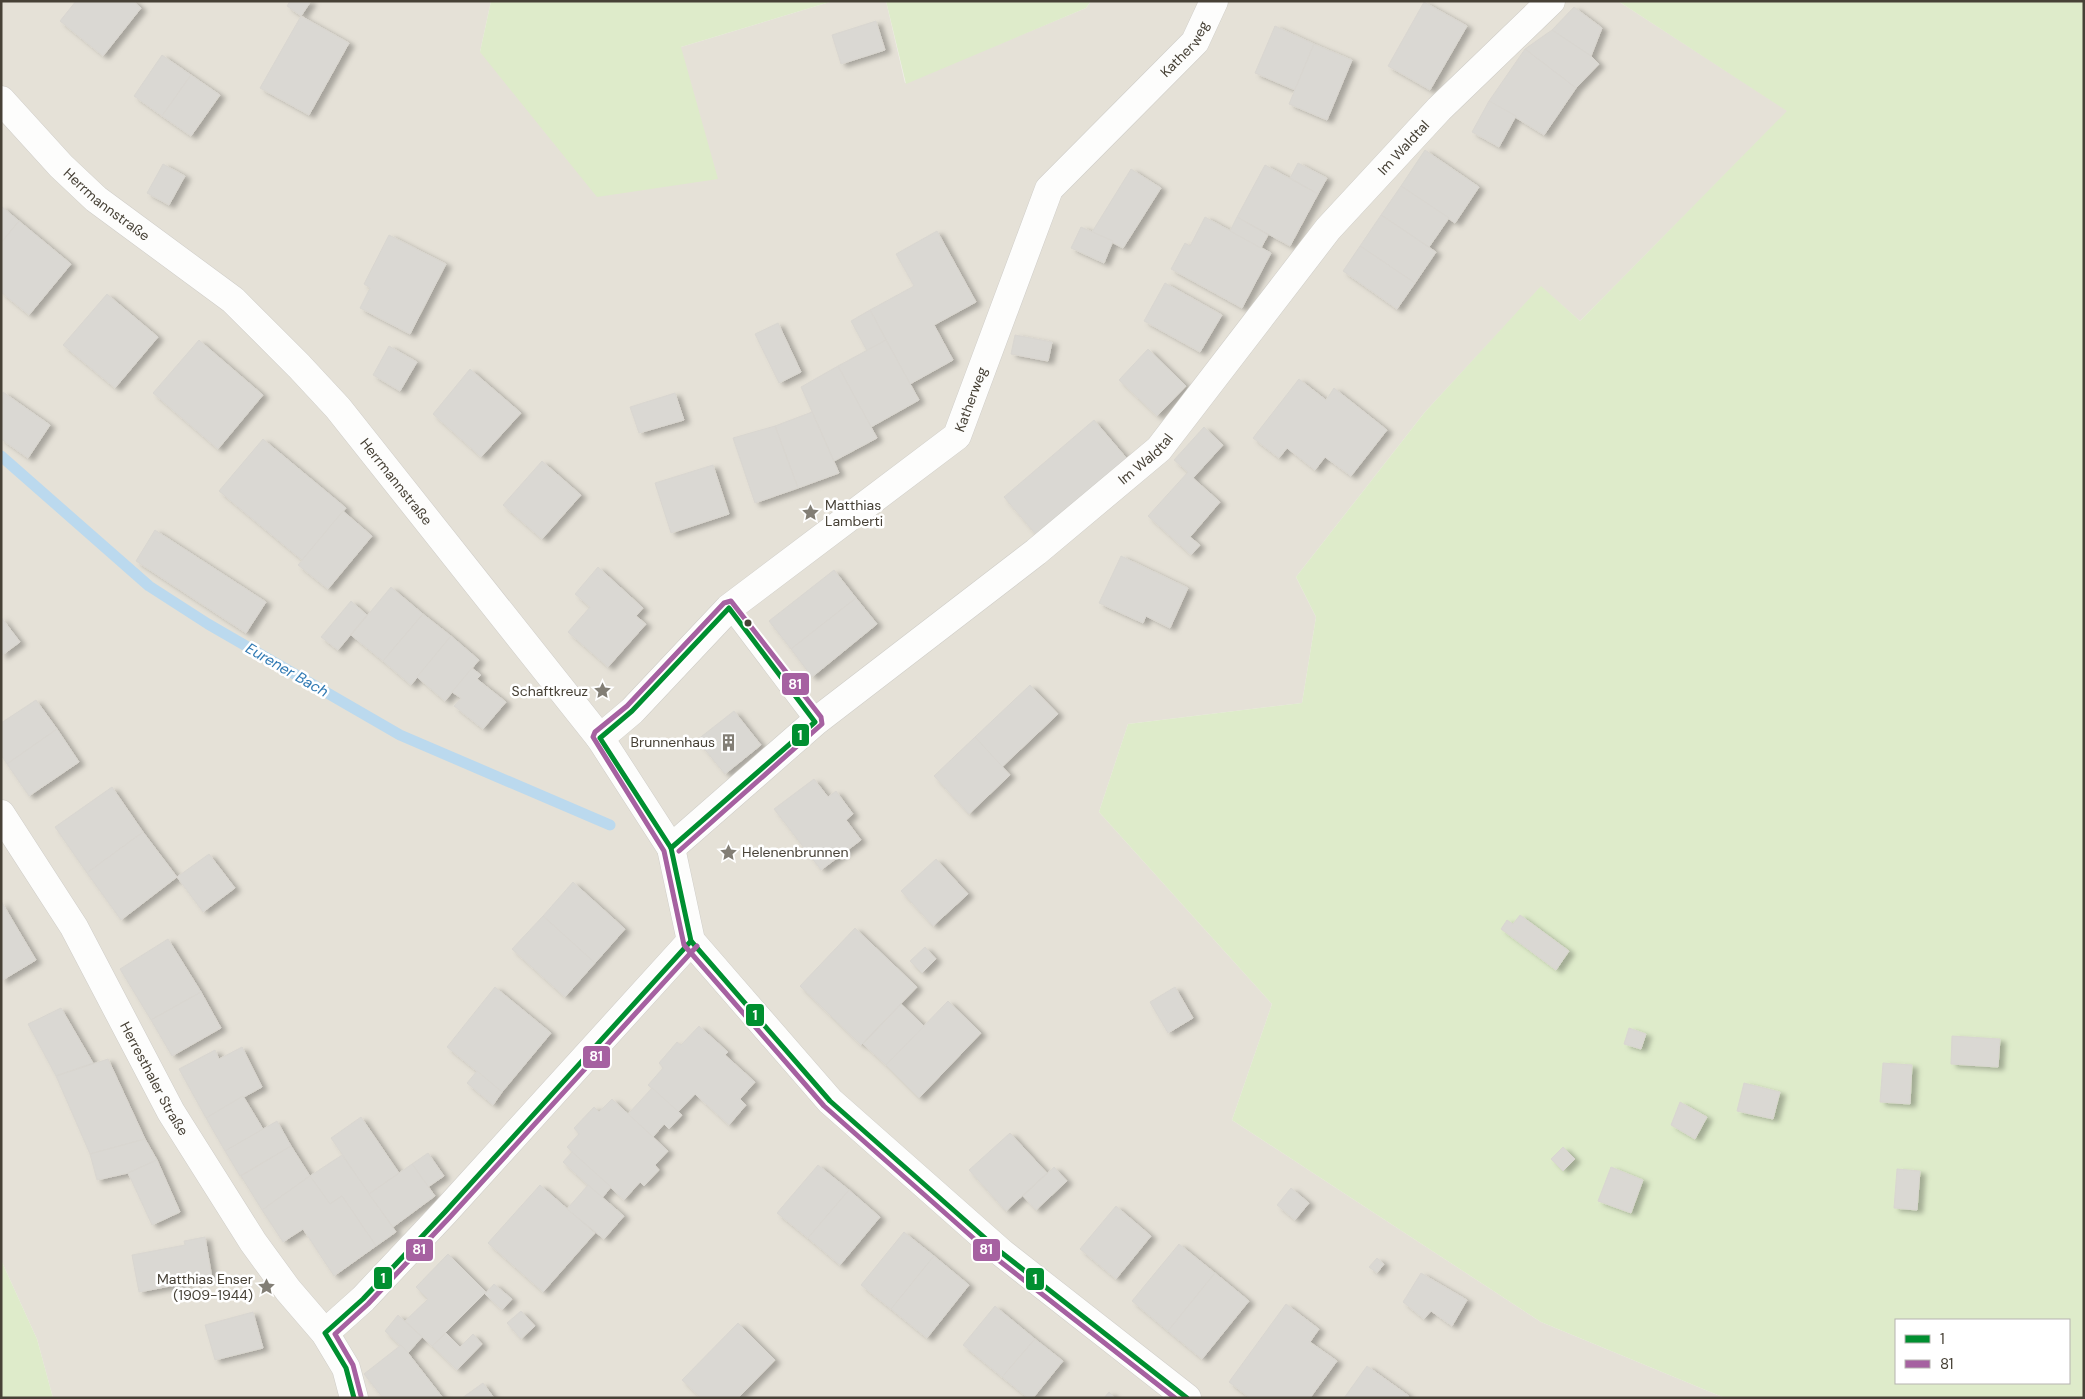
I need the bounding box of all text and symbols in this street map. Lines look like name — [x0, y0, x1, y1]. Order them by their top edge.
street label: Katherweg — [1156, 18, 1213, 81]
street label: Im Waldtal — [1374, 116, 1433, 179]
street label: Herrmannstraße — [60, 164, 154, 245]
street label: Katherweg — [950, 364, 991, 434]
street label: Im Waldtal — [1114, 430, 1177, 488]
street label: Herrmannstraße — [356, 434, 436, 529]
place label: Matthias Lamberti — [825, 496, 883, 530]
place icon: Matthias Lamberti — [801, 503, 821, 523]
unlabelled marker — [743, 618, 753, 628]
water label: Eurener Bach — [242, 638, 332, 702]
line badge: 81 — [781, 672, 810, 696]
text: 81 — [788, 675, 802, 693]
place icon: Schaftkreuz — [592, 681, 612, 701]
place label: Schaftkreuz — [512, 682, 588, 700]
line badge: 1 — [791, 723, 810, 747]
text: 1 — [797, 726, 803, 744]
building icon: Brunnenhaus — [719, 732, 739, 752]
place label: Brunnenhaus — [631, 733, 715, 751]
place icon: Helenenbrunnen — [718, 842, 738, 862]
place label: Helenenbrunnen — [742, 843, 849, 861]
line badge: 1 — [745, 1003, 765, 1027]
text: 1 — [752, 1006, 758, 1024]
street label: Herresthaler Straße — [116, 1018, 193, 1139]
line badge: 81 — [582, 1045, 611, 1069]
text: 81 — [589, 1047, 603, 1065]
line badge: 81 — [405, 1238, 434, 1262]
line badge: 81 — [972, 1238, 1001, 1262]
text: 81 — [412, 1240, 426, 1258]
text: 81 — [979, 1240, 993, 1258]
line badge: 1 — [373, 1266, 393, 1290]
line badge: 1 — [1025, 1267, 1045, 1291]
text: 1 — [380, 1269, 386, 1287]
place label: Matthias Enser (1909-1944) — [157, 1270, 253, 1304]
text: 1 — [1032, 1270, 1038, 1288]
place icon: Matthias Enser (1909-1944) — [257, 1277, 277, 1297]
legend — [1895, 1319, 2070, 1384]
text: 1 — [1940, 1329, 1945, 1349]
text: 81 — [1940, 1354, 1954, 1374]

